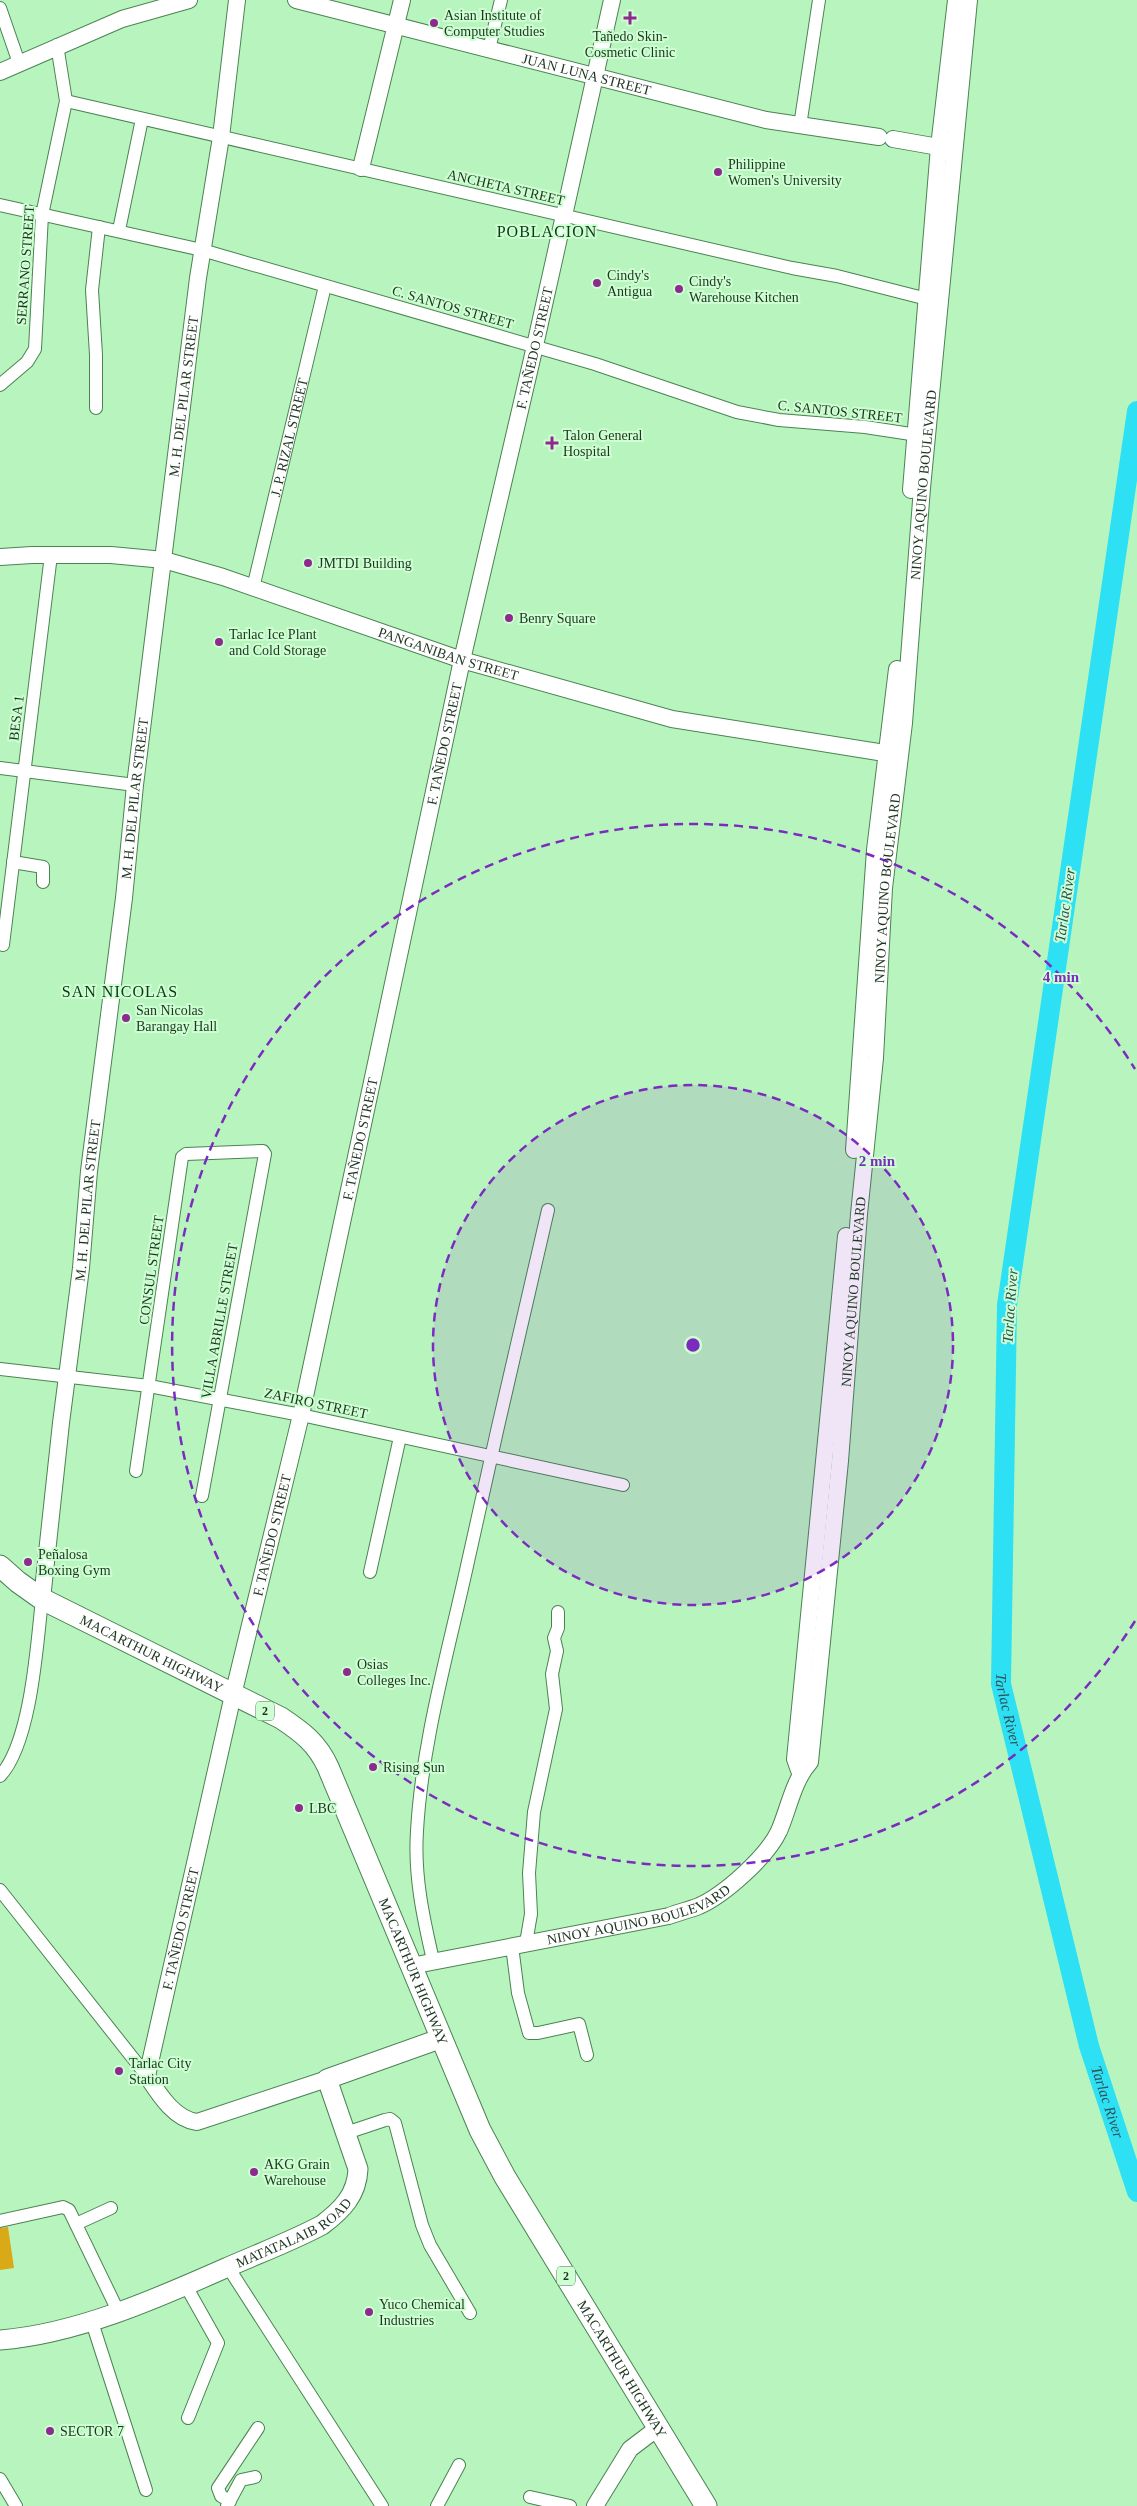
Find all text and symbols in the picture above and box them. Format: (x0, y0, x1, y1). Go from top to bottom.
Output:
place label: Asian Institute of Computer Studies (444, 8, 545, 39)
marker: Tañedo Skin- Cosmetic Clinic (623, 11, 637, 25)
marker: Asian Institute of Computer Studies (428, 17, 440, 29)
place label: Tañedo Skin- Cosmetic Clinic (585, 29, 675, 60)
street label: JUAN LUNA STREET (521, 51, 653, 98)
place label: Philippine Women's University (728, 157, 842, 188)
marker: Philippine Women's University (712, 166, 724, 178)
street label: ANCHETA STREET (446, 167, 566, 208)
street label: SERRANO STREET (14, 204, 37, 326)
district label: POBLACION (497, 223, 597, 240)
place label: Cindy's Antigua (607, 268, 653, 299)
place label: Cindy's Warehouse Kitchen (689, 274, 799, 305)
marker: Cindy's Antigua (591, 277, 603, 289)
street label: C. SANTOS STREET (391, 283, 516, 332)
marker: Cindy's Warehouse Kitchen (673, 283, 685, 295)
street label: F. TAÑEDO STREET (514, 285, 556, 411)
street label: M. H. DEL PILAR STREET (166, 315, 201, 478)
street label: J. P. RIZAL STREET (268, 376, 311, 498)
street label: NINOY AQUINO BOULEVARD (908, 389, 939, 581)
street label: C. SANTOS STREET (777, 397, 904, 426)
place label: Talon General Hospital (563, 428, 643, 459)
marker: Talon General Hospital (545, 436, 559, 450)
place label: JMTDI Building (318, 556, 412, 571)
marker: JMTDI Building (302, 557, 314, 569)
place label: Benry Square (519, 611, 596, 626)
marker: Benry Square (503, 612, 515, 624)
street label: PANGANIBAN STREET (376, 625, 521, 684)
place label: Tarlac Ice Plant and Cold Storage (229, 627, 326, 658)
marker: Tarlac Ice Plant and Cold Storage (213, 636, 225, 648)
street label: F. TAÑEDO STREET (424, 681, 465, 806)
street label: BESA 1 (6, 695, 27, 742)
street label: M. H. DEL PILAR STREET (119, 717, 151, 880)
street label: NINOY AQUINO BOULEVARD (872, 792, 903, 984)
water label: Tarlac River (1052, 867, 1078, 943)
text: 4 min (1043, 969, 1080, 985)
district label: SAN NICOLAS (62, 983, 178, 1000)
place label: San Nicolas Barangay Hall (136, 1003, 217, 1034)
marker: San Nicolas Barangay Hall (120, 1012, 132, 1024)
street label: F. TAÑEDO STREET (340, 1076, 381, 1202)
street label: M. H. DEL PILAR STREET (72, 1119, 104, 1282)
text: 2 min (859, 1153, 896, 1169)
street label: NINOY AQUINO BOULEVARD (839, 1196, 869, 1387)
street label: CONSUL STREET (136, 1214, 167, 1326)
street label: VILLA ABRILLE STREET (198, 1242, 241, 1400)
water label: Tarlac River (999, 1268, 1021, 1344)
centre of rings (684, 1336, 702, 1354)
street label: ZAFIRO STREET (263, 1385, 369, 1422)
street label: F. TAÑEDO STREET (250, 1472, 294, 1598)
place label: Peñalosa Boxing Gym (38, 1547, 111, 1578)
marker: Peñalosa Boxing Gym (22, 1556, 34, 1568)
street label: MACARTHUR HIGHWAY (77, 1612, 225, 1696)
place label: Osias Colleges Inc. (357, 1657, 431, 1688)
marker: Osias Colleges Inc. (341, 1666, 353, 1678)
water label: Tarlac River (993, 1673, 1024, 1748)
road number: 2 (256, 1702, 274, 1720)
place label: Rising Sun (383, 1760, 445, 1775)
marker: Rising Sun (367, 1761, 379, 1773)
place label: LBC (309, 1801, 336, 1816)
marker: LBC (293, 1802, 305, 1814)
street label: F. TAÑEDO STREET (160, 1866, 202, 1991)
street label: NINOY AQUINO BOULEVARD (546, 1882, 733, 1947)
street label: MACARTHUR HIGHWAY (376, 1896, 451, 2047)
place label: Tarlac City Station (129, 2056, 191, 2087)
water label: Tarlac River (1088, 2064, 1127, 2140)
marker: Tarlac City Station (113, 2065, 125, 2077)
place label: AKG Grain Warehouse (264, 2157, 330, 2188)
marker: AKG Grain Warehouse (248, 2166, 260, 2178)
street label: MATATALAIB ROAD (234, 2195, 355, 2271)
road number: 2 (557, 2266, 575, 2286)
place label: Yuco Chemical Industries (379, 2297, 465, 2328)
street label: MACARTHUR HIGHWAY (574, 2298, 669, 2440)
marker: Yuco Chemical Industries (363, 2306, 375, 2318)
place label: SECTOR 7 (60, 2424, 124, 2439)
marker: SECTOR 7 (44, 2425, 56, 2437)

